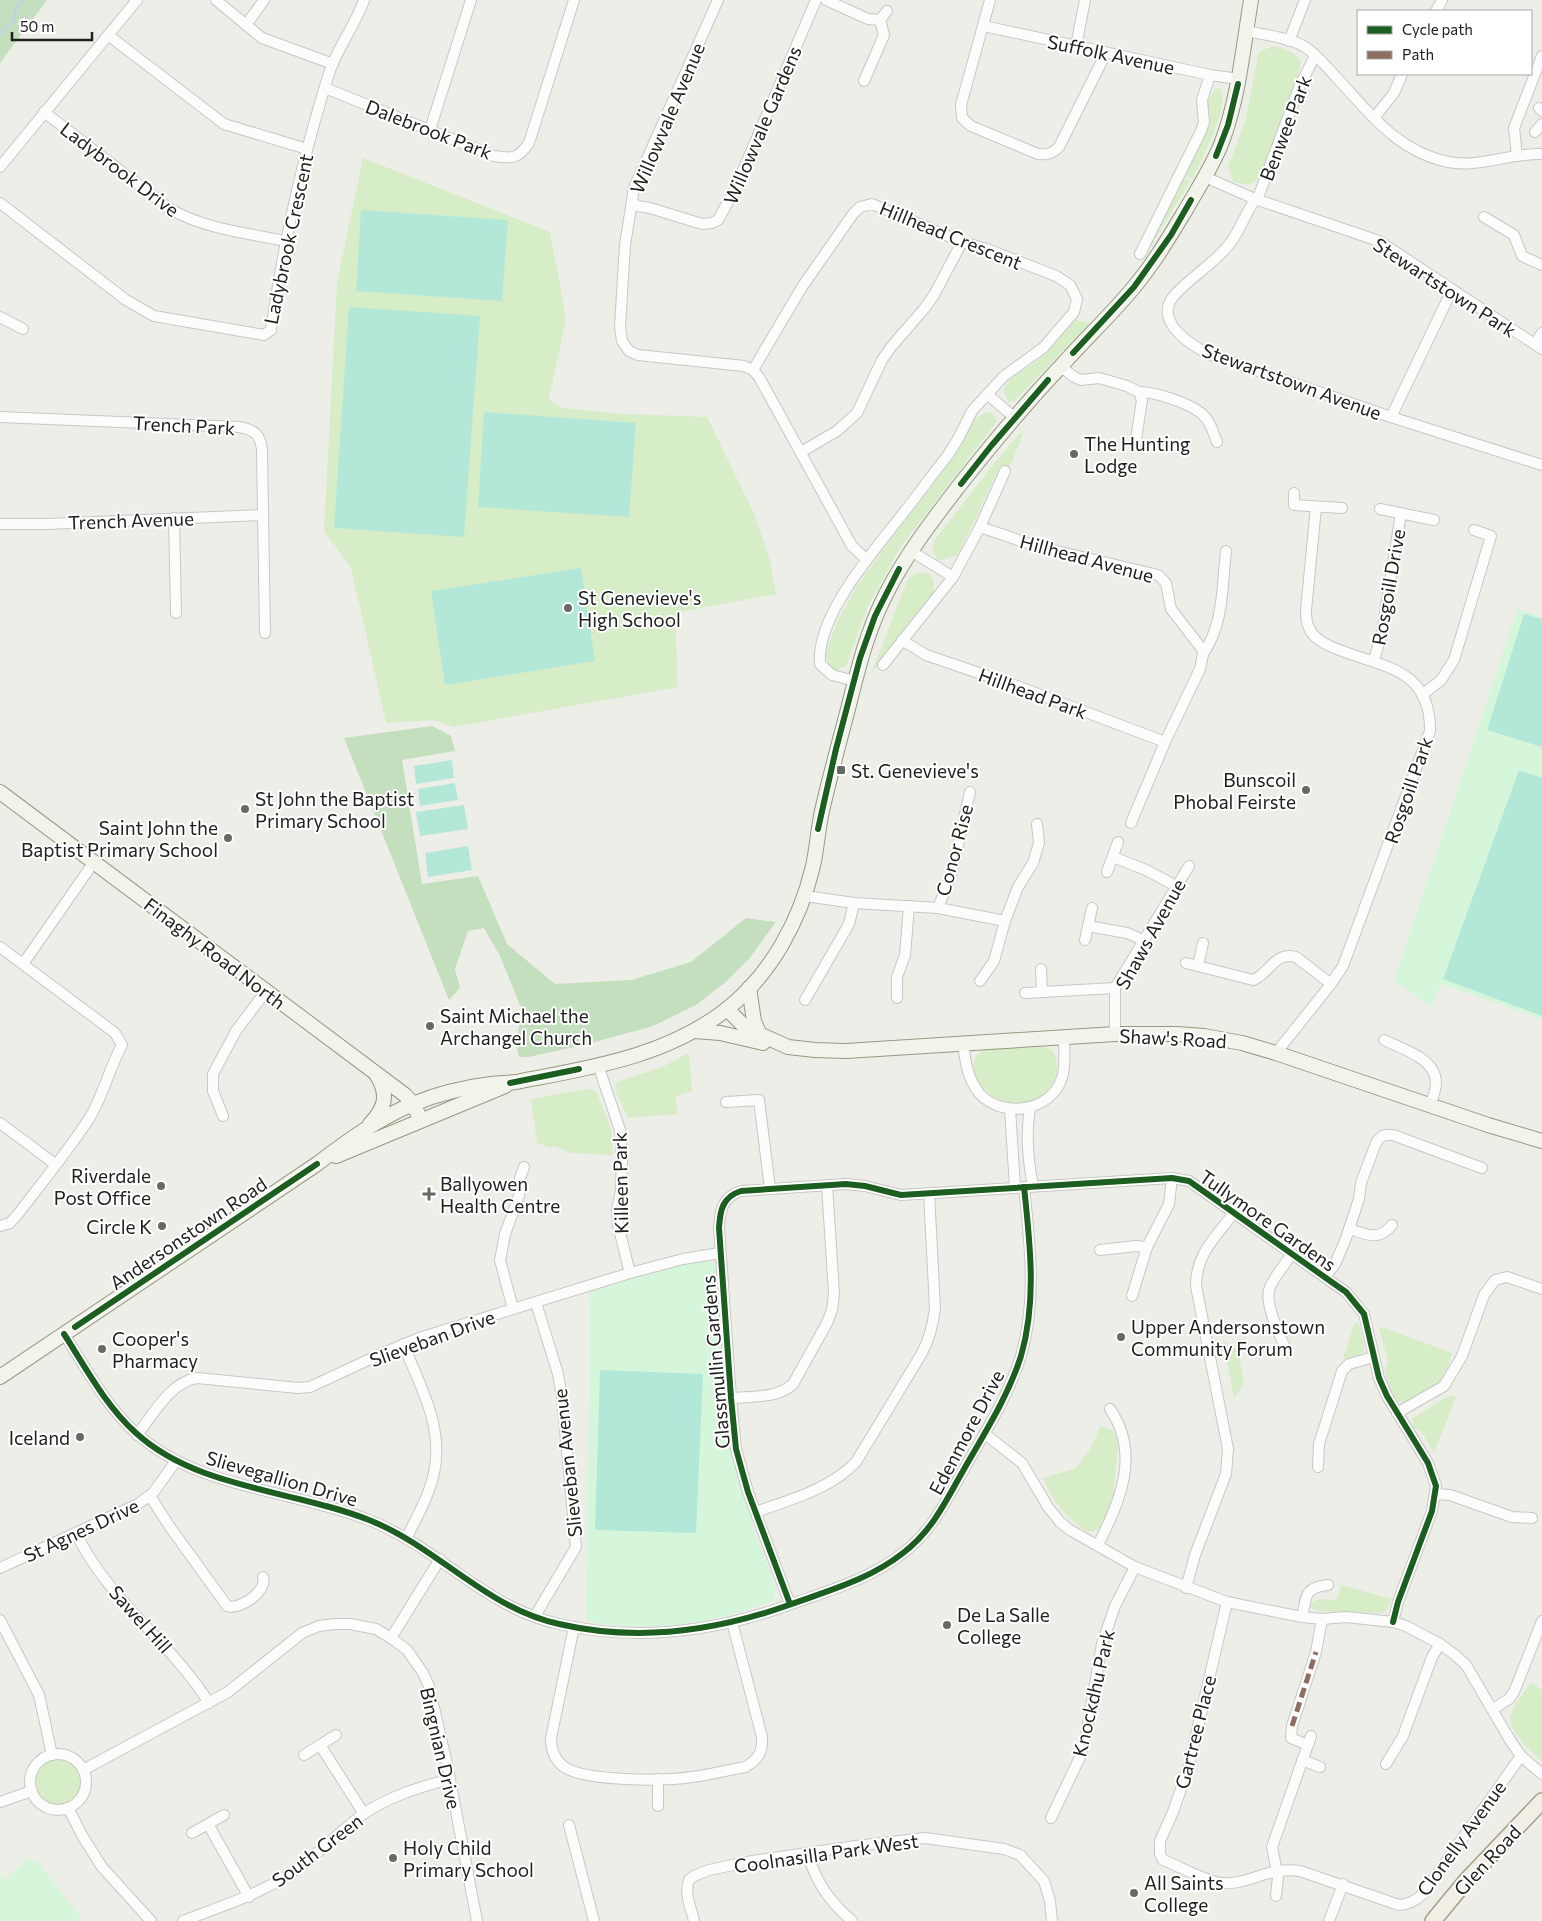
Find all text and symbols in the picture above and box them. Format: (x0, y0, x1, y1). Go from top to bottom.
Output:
scale bar (12, 10, 92, 42)
legend (1357, 10, 1532, 75)
text: 50 m (20, 17, 54, 35)
text: Cycle path (1402, 20, 1473, 38)
street label: Suffolk Avenue (1045, 29, 1177, 79)
street label: Willowvale Avenue (625, 39, 709, 197)
street label: Willowvale Gardens (718, 42, 806, 208)
text: Path (1402, 45, 1434, 63)
street label: Benwee Park (1254, 72, 1316, 184)
street label: Dalebrook Park (362, 94, 496, 164)
street label: Ladybrook Drive (56, 117, 184, 221)
street label: Ladybrook Crescent (259, 151, 317, 326)
street label: Hillhead Crescent (877, 196, 1026, 274)
street label: Stewartstown Park (1369, 232, 1521, 342)
street label: Stewartstown Avenue (1199, 338, 1385, 424)
street label: Trench Park (132, 411, 236, 439)
place label: The Hunting Lodge (1084, 432, 1190, 477)
marker: The Hunting Lodge (1068, 448, 1080, 460)
street label: Trench Avenue (68, 506, 194, 534)
street label: Rosgoill Drive (1366, 527, 1410, 647)
street label: Hillhead Avenue (1018, 529, 1156, 587)
place label: St Genevieve's High School (578, 586, 701, 631)
marker: St Genevieve's High School (562, 602, 574, 614)
street label: Hillhead Park (976, 663, 1090, 723)
street label: Rosgoill Park (1379, 734, 1437, 846)
place label: St. Genevieve's (851, 759, 979, 782)
marker: St. Genevieve's (835, 764, 847, 776)
place label: Bunscoil Phobal Feirste (1173, 768, 1296, 813)
marker: Bunscoil Phobal Feirste (1300, 784, 1312, 796)
place label: St John the Baptist Primary School (255, 787, 415, 832)
street label: Conor Rise (931, 802, 977, 898)
marker: St John the Baptist Primary School (239, 803, 251, 815)
place label: Saint John the Baptist Primary School (21, 816, 218, 861)
marker: Saint John the Baptist Primary School (222, 832, 234, 844)
street label: Shaws Avenue (1110, 875, 1190, 993)
street label: Finaghy Road North (140, 892, 290, 1014)
place label: Saint Michael the Archangel Church (440, 1004, 592, 1049)
marker: Saint Michael the Archangel Church (424, 1020, 436, 1032)
street label: Shaw's Road (1119, 1024, 1227, 1052)
street label: Killeen Park (608, 1132, 632, 1234)
place label: Riverdale Post Office (54, 1164, 151, 1209)
street label: Tullymore Gardens (1195, 1164, 1341, 1276)
street label: Andersonstown Road (105, 1172, 271, 1294)
place label: Ballyowen Health Centre (440, 1172, 560, 1217)
marker: Riverdale Post Office (155, 1180, 167, 1192)
marker: Ballyowen Health Centre (422, 1187, 436, 1201)
place label: Circle K (86, 1215, 152, 1238)
marker: Circle K (156, 1220, 168, 1232)
street label: Glassmullin Gardens (696, 1274, 734, 1450)
street label: Slieveban Drive (366, 1305, 498, 1371)
place label: Upper Andersonstown Community Forum (1131, 1315, 1325, 1360)
place label: Cooper's Pharmacy (112, 1327, 198, 1372)
marker: Upper Andersonstown Community Forum (1115, 1331, 1127, 1343)
marker: Cooper's Pharmacy (96, 1343, 108, 1355)
street label: Edenmore Drive (923, 1366, 1009, 1498)
street label: Slieveban Avenue (548, 1388, 586, 1538)
place label: Iceland (9, 1426, 70, 1449)
marker: Iceland (74, 1431, 86, 1443)
street label: Slievegallion Drive (204, 1445, 360, 1511)
street label: St Agnes Drive (20, 1493, 142, 1567)
street label: Sawel Hill (105, 1580, 177, 1658)
place label: De La Salle College (957, 1603, 1050, 1648)
marker: De La Salle College (941, 1619, 953, 1631)
street label: Knockdhu Park (1067, 1627, 1119, 1759)
street label: Gartree Place (1170, 1673, 1220, 1791)
street label: Bingnian Drive (416, 1685, 466, 1811)
street label: Clonelly Avenue (1412, 1776, 1510, 1900)
street label: South Green (267, 1808, 367, 1892)
street label: Glen Road (1449, 1820, 1525, 1900)
street label: Coolnasilla Park West (732, 1829, 920, 1877)
place label: Holy Child Primary School (403, 1836, 534, 1881)
marker: Holy Child Primary School (387, 1852, 399, 1864)
place label: All Saints College (1144, 1871, 1224, 1916)
marker: All Saints College (1128, 1887, 1140, 1899)

